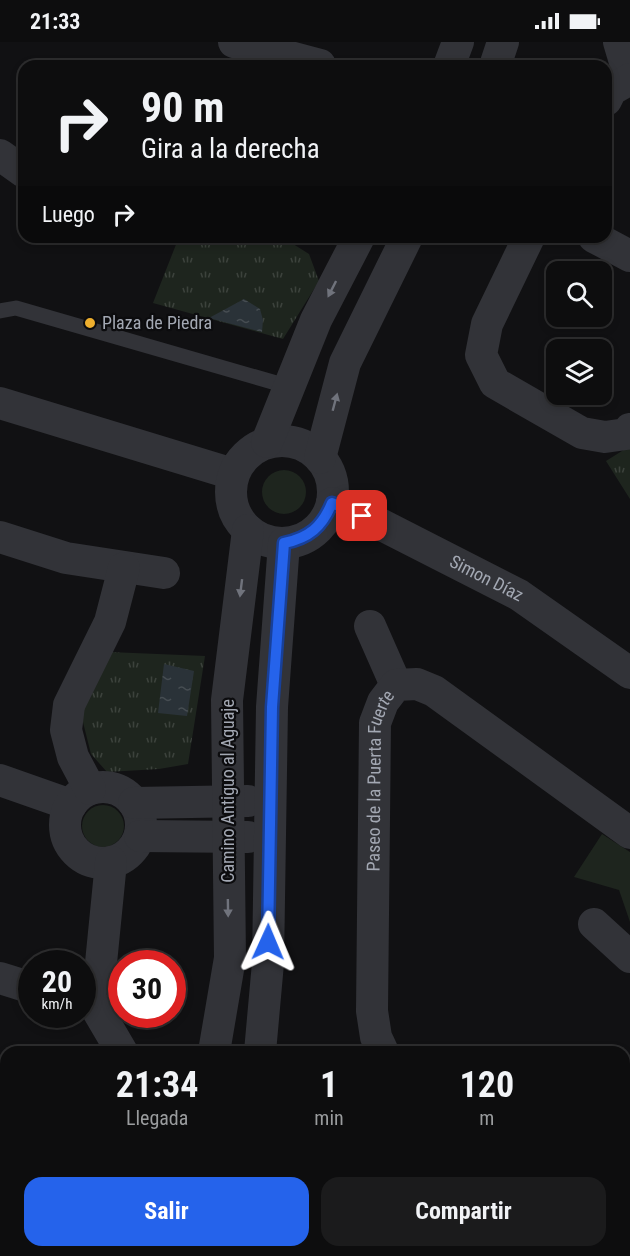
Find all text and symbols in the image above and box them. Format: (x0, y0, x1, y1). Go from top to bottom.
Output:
text: 21:33 (30, 9, 81, 34)
text: 90 m (141, 83, 224, 132)
icon: right (42, 84, 120, 162)
text: Gira a la derecha (141, 133, 320, 165)
icon: right (107, 198, 140, 231)
text: Luego (42, 202, 95, 227)
map controls (546, 261, 612, 405)
button: search (546, 261, 612, 327)
one-way arrow (327, 281, 337, 298)
place label: Plaza de Piedra (102, 312, 212, 333)
marker: Plaza de Piedra (83, 316, 97, 330)
button: layers (546, 339, 612, 405)
one-way arrow (331, 393, 341, 411)
pin (336, 490, 387, 541)
icon: arrive (345, 499, 378, 532)
street label: Simon Díaz (446, 550, 527, 606)
one-way arrow (236, 578, 245, 597)
street label: Paseo de la Puerta Fuerte (362, 686, 398, 872)
street label: Camino Antiguo al Aguaje (217, 699, 238, 883)
one-way arrow (223, 898, 233, 917)
position arrow (236, 910, 300, 974)
speed limit sign: 30 (108, 950, 186, 1028)
text: 20 (42, 964, 72, 999)
text: km/h (42, 995, 72, 1013)
text: 21:34 (116, 1064, 198, 1106)
text: 1 (320, 1064, 338, 1106)
text: 120 (460, 1064, 514, 1106)
text: Llegada (126, 1106, 188, 1130)
text: min (314, 1106, 344, 1130)
text: m (479, 1106, 494, 1130)
button: Salir (24, 1177, 309, 1246)
button: Compartir (321, 1177, 606, 1246)

